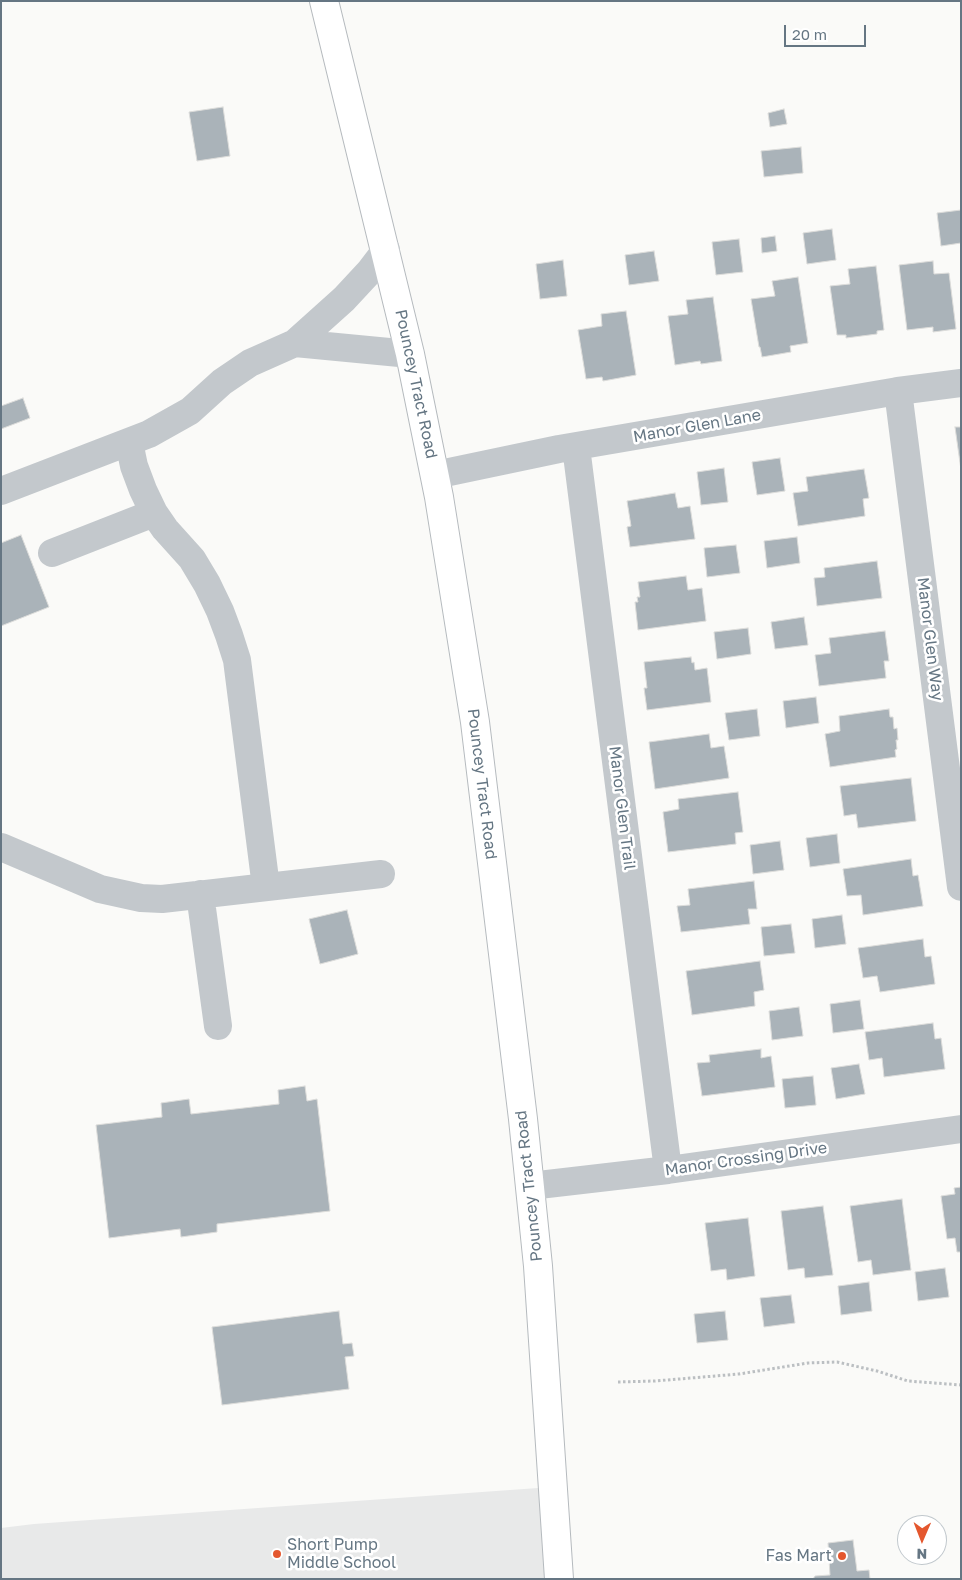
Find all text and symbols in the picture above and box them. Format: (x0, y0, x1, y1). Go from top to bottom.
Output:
scale bar (787, 15, 870, 47)
text: 20 m (792, 25, 827, 43)
street label: Pouncey Tract Road (391, 308, 441, 460)
street label: Manor Glen Lane (632, 405, 762, 447)
street label: Manor Glen Way (913, 576, 947, 702)
street label: Pouncey Tract Road (463, 707, 501, 861)
street label: Manor Glen Trail (605, 745, 639, 871)
street label: Pouncey Tract Road (512, 1109, 546, 1263)
street label: Manor Crossing Drive (664, 1138, 828, 1180)
north arrow (897, 1515, 947, 1565)
place label: Short Pump Middle School (287, 1535, 396, 1573)
place label: Fas Mart (766, 1546, 832, 1566)
text: N (916, 1546, 927, 1563)
marker: Short Pump Middle School (271, 1548, 283, 1560)
marker: Fas Mart (836, 1550, 848, 1562)

